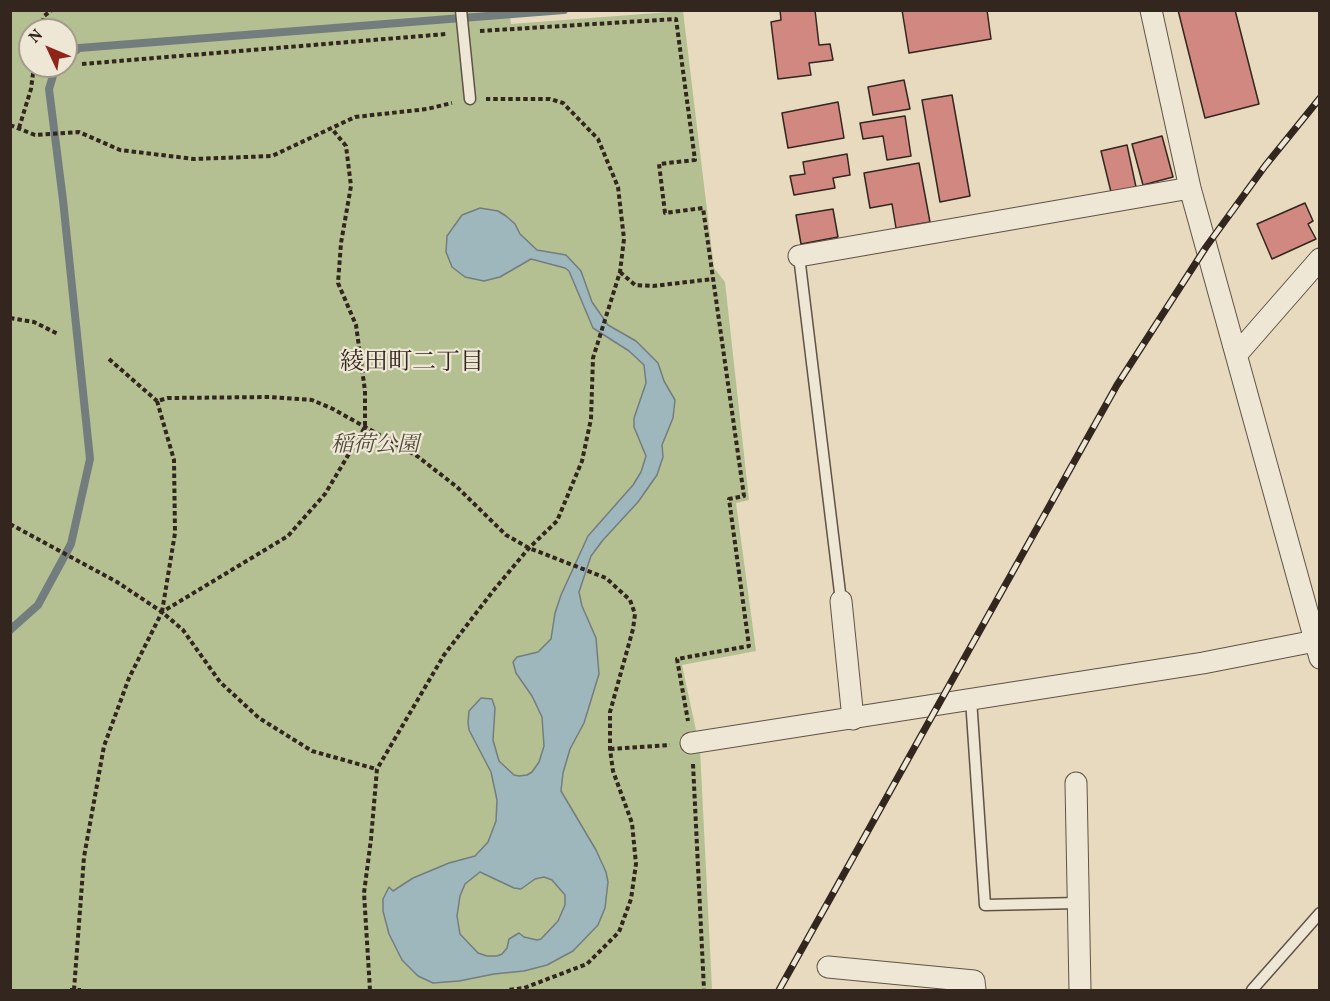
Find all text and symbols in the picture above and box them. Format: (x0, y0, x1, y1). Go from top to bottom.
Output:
north arrow (18, 18, 78, 78)
text: N (25, 25, 48, 49)
district label: 綾田町二丁目 (340, 351, 484, 379)
park label: 稲荷公園 (331, 434, 419, 460)

